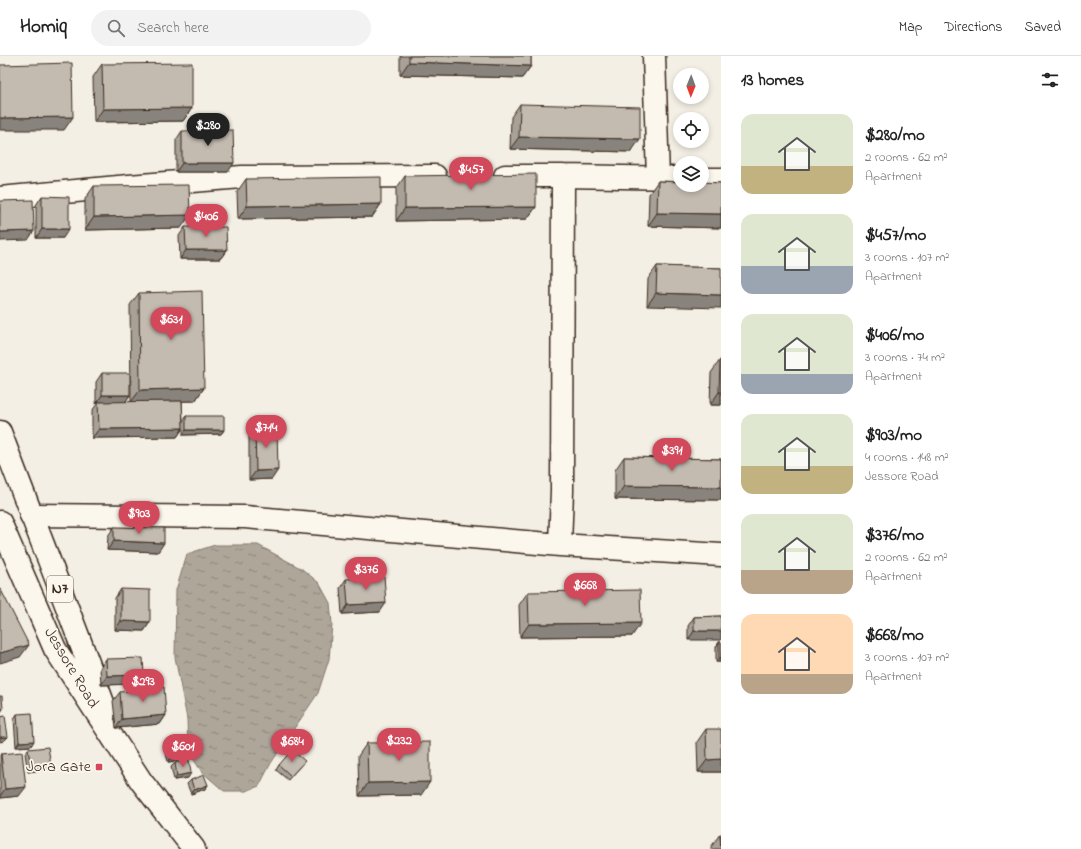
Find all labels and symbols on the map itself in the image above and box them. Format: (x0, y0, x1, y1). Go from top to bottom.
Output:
north arrow (673, 68, 709, 104)
pin: $280 (184, 113, 232, 147)
pin: $457 (447, 157, 495, 191)
pin: $406 (182, 204, 230, 238)
pin: $631 (147, 307, 195, 341)
pin: $714 (242, 415, 290, 449)
pin: $391 (648, 438, 696, 472)
pin: $903 (115, 501, 163, 535)
pin: $376 (342, 557, 390, 591)
pin: $668 (561, 573, 609, 607)
road number: N7 (47, 576, 73, 602)
street label: Jessore Road (37, 623, 105, 713)
pin: $293 (119, 669, 167, 703)
pin: $232 (375, 728, 423, 762)
pin: $684 (268, 729, 316, 763)
pin: $601 (159, 734, 207, 768)
place label: Jora Gate (26, 755, 92, 779)
marker: Jora Gate (94, 762, 104, 772)

